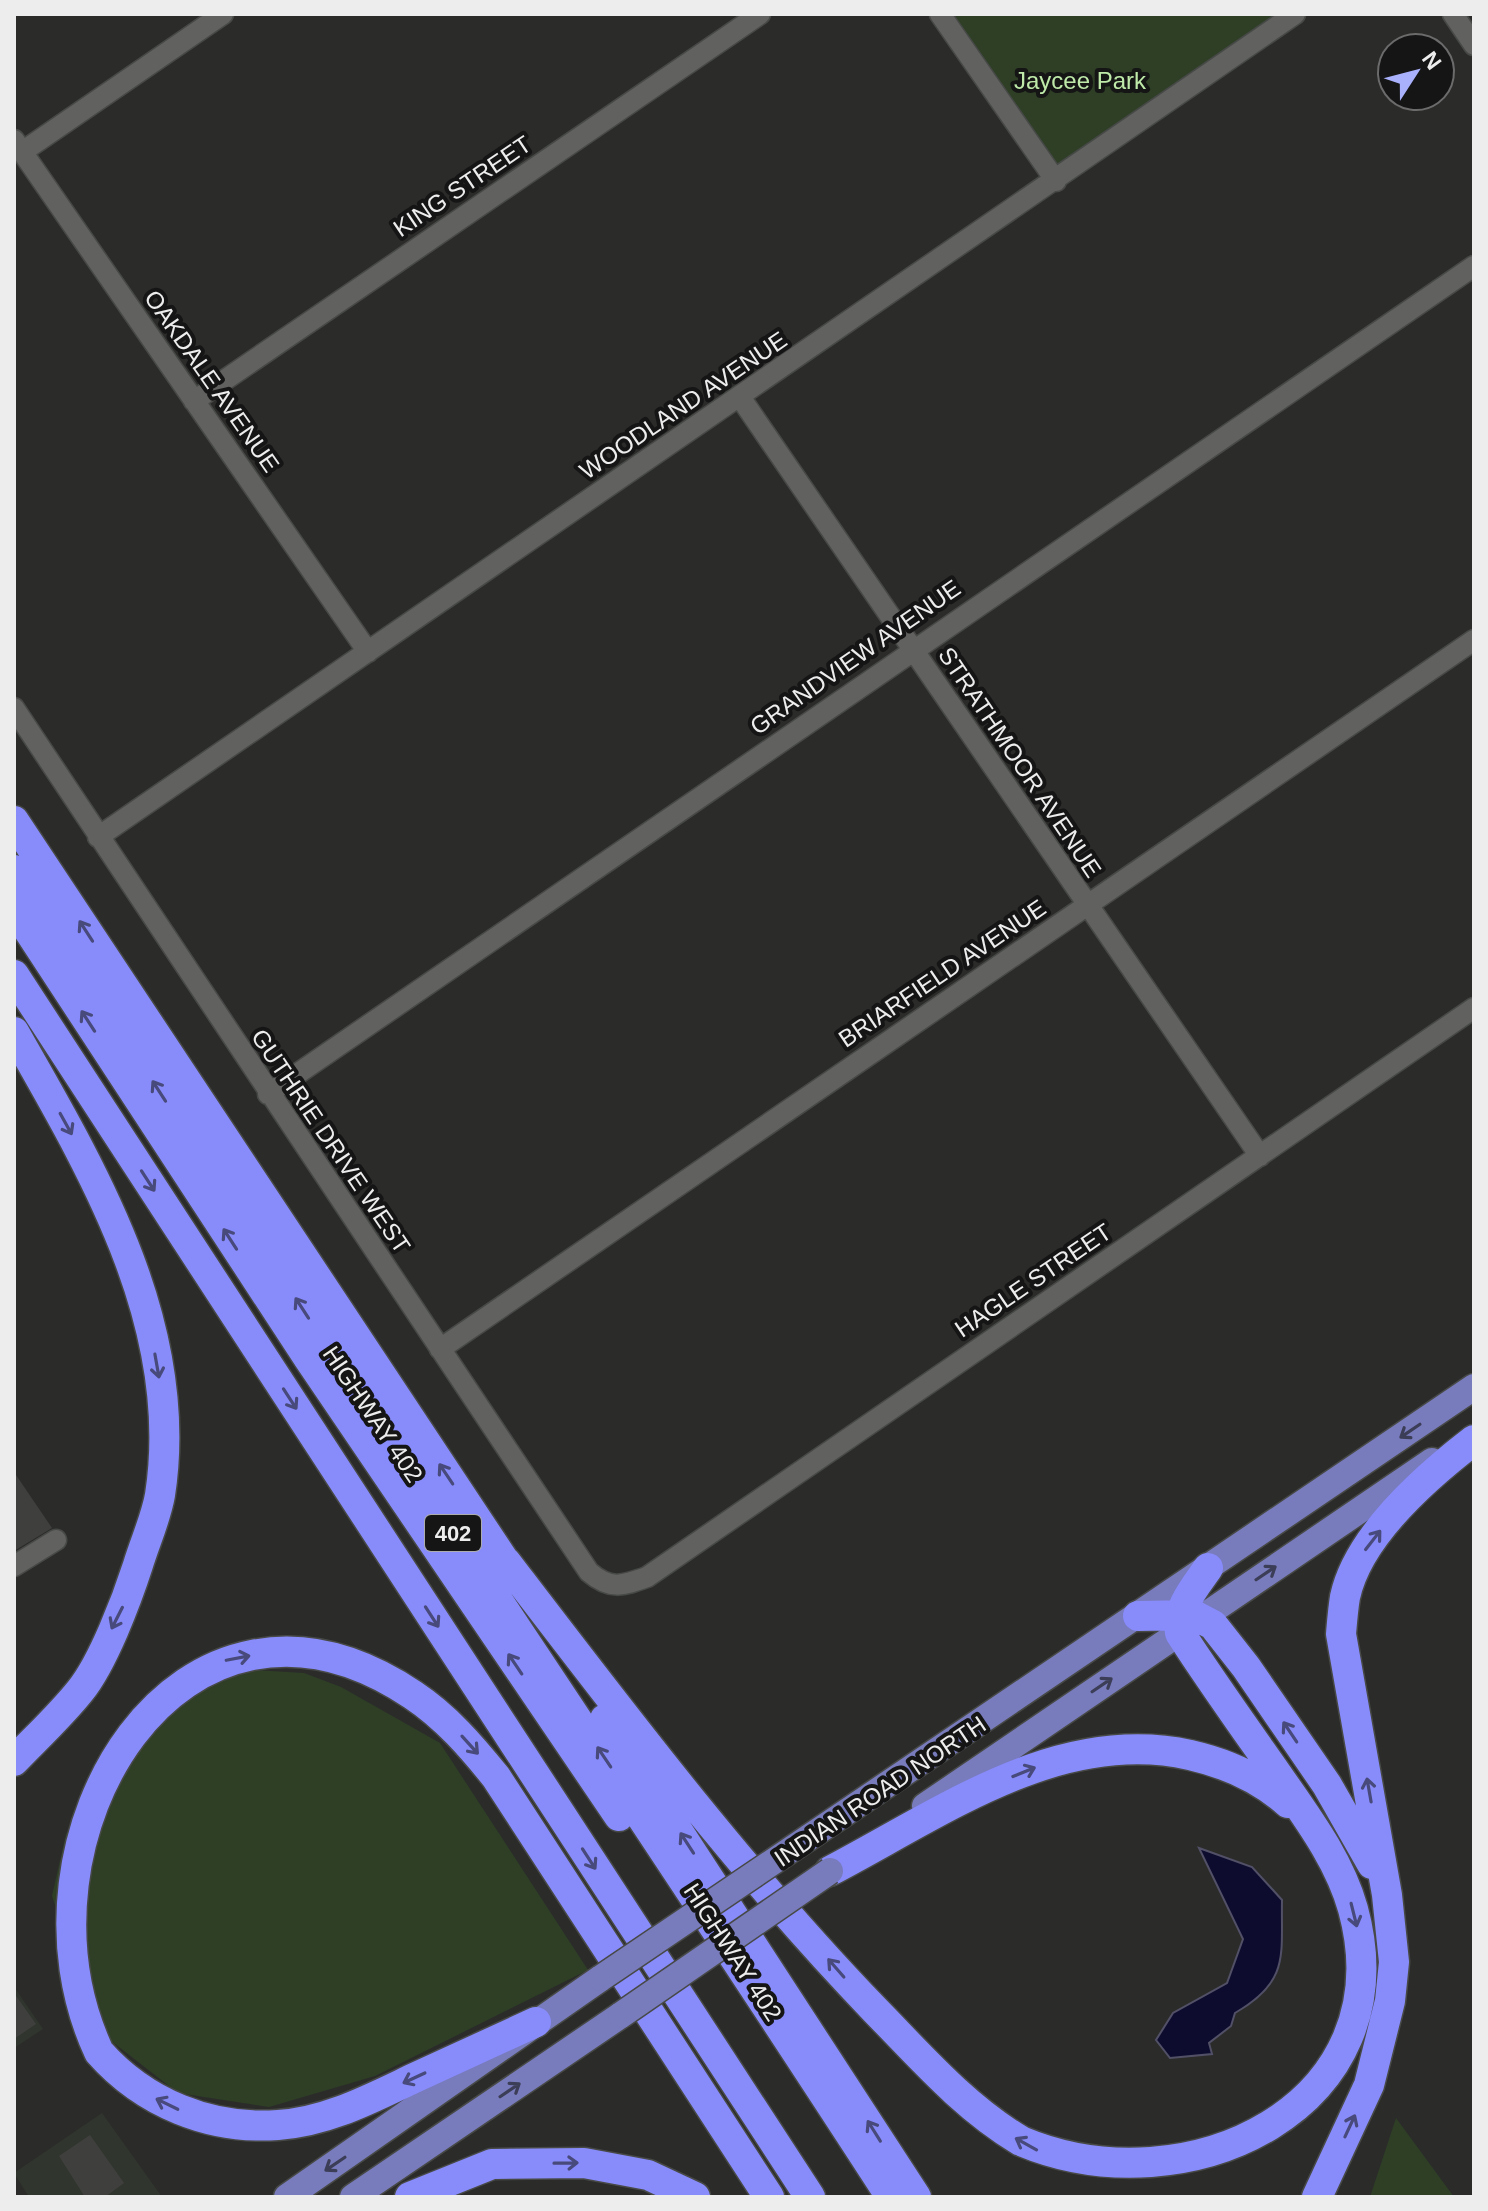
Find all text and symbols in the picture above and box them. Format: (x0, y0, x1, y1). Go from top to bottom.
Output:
north arrow (1376, 32, 1456, 112)
text: N (1417, 47, 1447, 74)
park label: Jaycee Park (1014, 67, 1147, 94)
street label: KING STREET (388, 130, 536, 242)
street label: OAKDALE AVENUE (139, 285, 285, 477)
street label: WOODLAND AVENUE (574, 326, 792, 484)
street label: GRANDVIEW AVENUE (745, 574, 965, 740)
street label: STRATHMOOR AVENUE (933, 642, 1107, 882)
street label: BRIARFIELD AVENUE (833, 894, 1051, 1052)
one-way arrow (78, 920, 94, 942)
one-way arrow (80, 1011, 96, 1033)
street label: GUTHRIE DRIVE WEST (246, 1024, 416, 1258)
one-way arrow (151, 1080, 167, 1103)
one-way arrow (59, 1112, 74, 1136)
one-way arrow (140, 1170, 156, 1192)
street label: HAGLE STREET (950, 1218, 1117, 1342)
one-way arrow (222, 1228, 238, 1251)
one-way arrow (294, 1298, 311, 1320)
street label: HIGHWAY 402 (318, 1341, 428, 1487)
one-way arrow (151, 1353, 166, 1378)
one-way arrow (281, 1388, 298, 1410)
one-way arrow (1399, 1423, 1421, 1439)
one-way arrow (438, 1463, 454, 1486)
road number: 402 (425, 1515, 481, 1551)
one-way arrow (1364, 1530, 1382, 1551)
one-way arrow (1255, 1565, 1277, 1582)
one-way arrow (424, 1605, 440, 1628)
one-way arrow (109, 1606, 125, 1630)
one-way arrow (225, 1649, 250, 1664)
one-way arrow (507, 1654, 524, 1676)
one-way arrow (1091, 1677, 1113, 1693)
street label: INDIAN ROAD NORTH (769, 1710, 991, 1872)
one-way arrow (1282, 1721, 1298, 1743)
one-way arrow (461, 1734, 479, 1754)
one-way arrow (595, 1746, 612, 1768)
one-way arrow (1011, 1764, 1036, 1779)
one-way arrow (1360, 1778, 1375, 1803)
one-way arrow (678, 1832, 695, 1854)
one-way arrow (580, 1847, 597, 1869)
street label: HIGHWAY 402 (679, 1878, 787, 2026)
one-way arrow (1348, 1902, 1363, 1928)
one-way arrow (827, 1958, 845, 1978)
one-way arrow (403, 2071, 427, 2086)
one-way arrow (498, 2081, 520, 2098)
one-way arrow (155, 2096, 179, 2111)
one-way arrow (1343, 2115, 1358, 2139)
one-way arrow (866, 2120, 882, 2143)
one-way arrow (1014, 2136, 1038, 2151)
one-way arrow (552, 2155, 579, 2171)
one-way arrow (325, 2156, 347, 2172)

